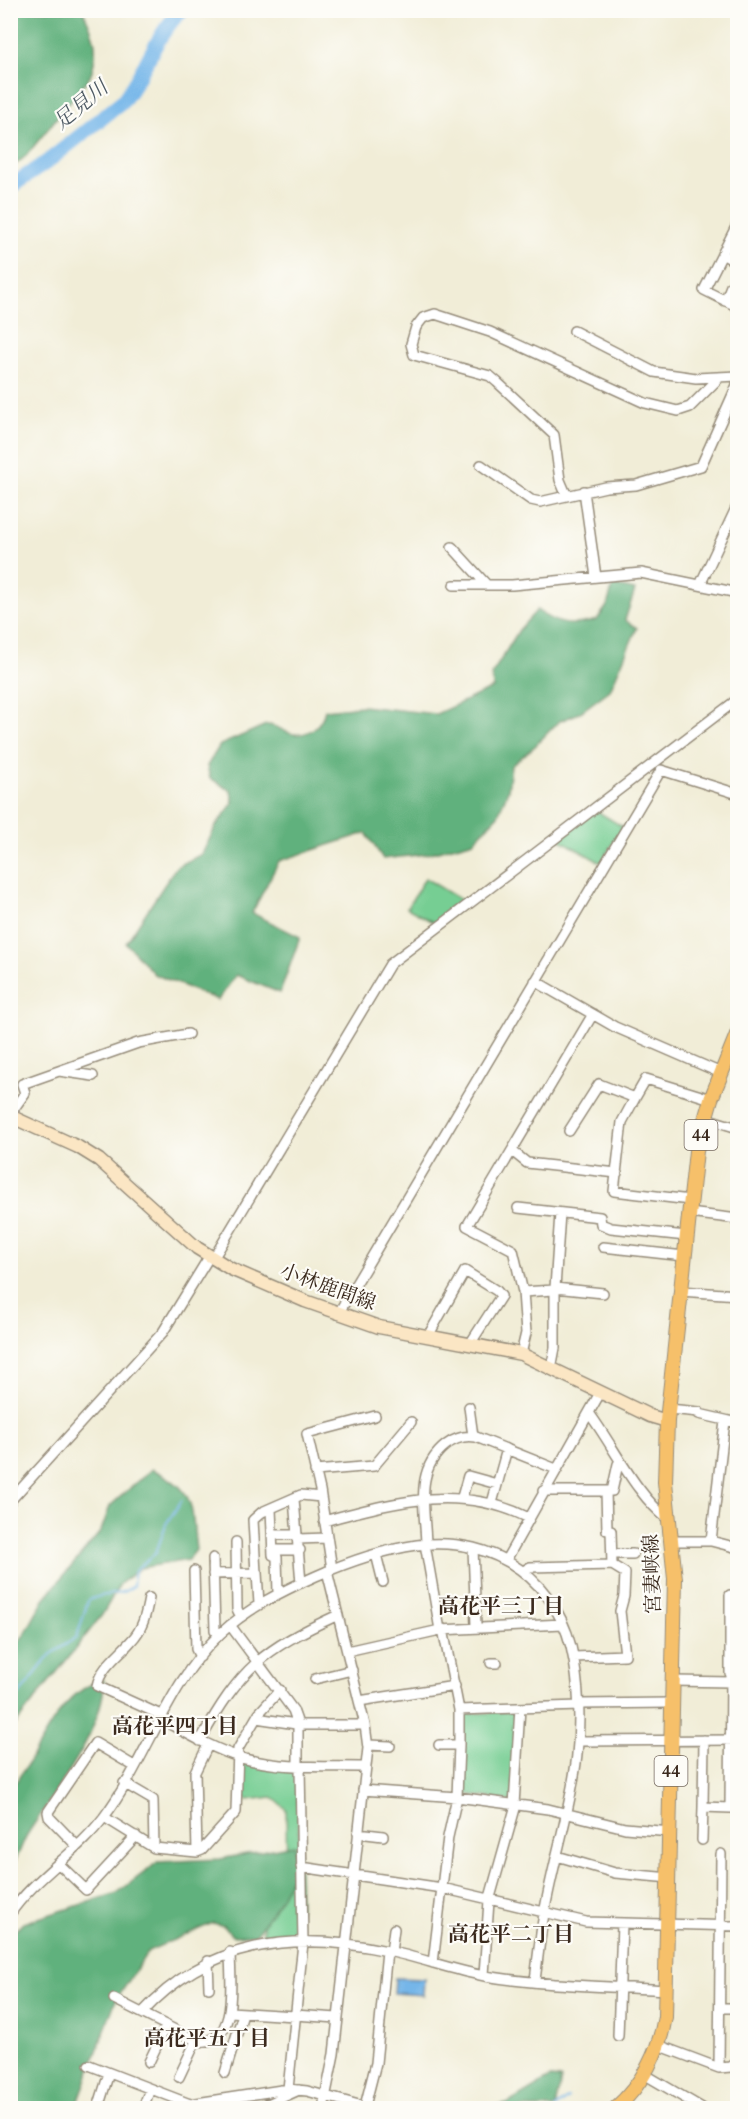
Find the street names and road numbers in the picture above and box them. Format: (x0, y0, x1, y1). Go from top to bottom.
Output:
road number: 44 (684, 1120, 718, 1150)
street label: 小林鹿間線 (276, 1257, 380, 1317)
street label: 宮妻峡線 (637, 1534, 667, 1614)
road number: 44 (654, 1756, 688, 1786)

